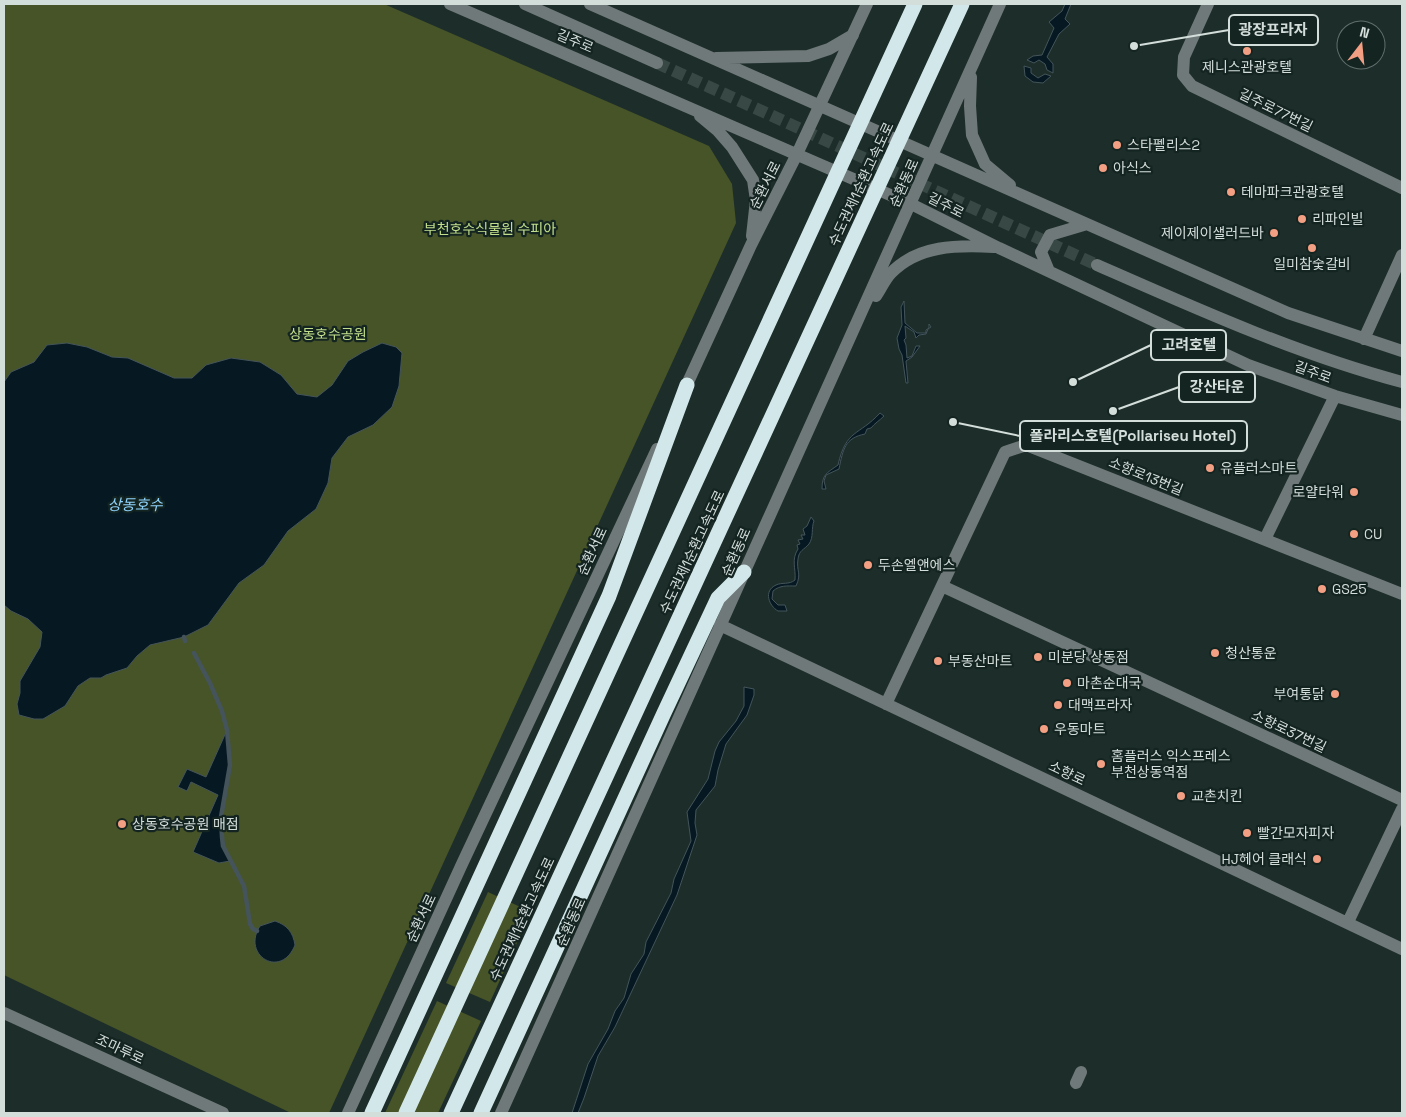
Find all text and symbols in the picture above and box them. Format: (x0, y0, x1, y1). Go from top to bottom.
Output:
callout: 광장프라자 (1229, 15, 1318, 45)
text: 광장프라자 (1238, 20, 1308, 39)
north arrow (1336, 20, 1386, 70)
text: N (1358, 23, 1372, 42)
street label: 길주로 (554, 25, 596, 57)
marker: 제니스관광호텔 (1241, 45, 1253, 57)
place label: 제니스관광호텔 (1202, 58, 1292, 76)
street label: 길주로77번길 (1236, 84, 1316, 136)
street label: 수도권제1순환고속도로 (824, 119, 898, 249)
place label: 스타펠리스2 (1127, 136, 1200, 154)
marker: 스타펠리스2 (1111, 139, 1123, 151)
street label: 순환동로 (885, 156, 923, 210)
street label: 순환서로 (745, 158, 785, 212)
place label: 아식스 (1113, 159, 1152, 177)
marker: 아식스 (1097, 162, 1109, 174)
place label: 테마파크관광호텔 (1241, 183, 1344, 201)
marker: 테마파크관광호텔 (1225, 186, 1237, 198)
street label: 길주로 (925, 188, 967, 222)
place label: 리파인빌 (1312, 210, 1364, 228)
marker: 리파인빌 (1296, 213, 1308, 225)
park label: 부천호수식물원 수피아 (424, 220, 556, 238)
place label: 제이제이샐러드바 (1161, 224, 1264, 242)
marker: 제이제이샐러드바 (1268, 227, 1280, 239)
marker: 일미참숯갈비 (1306, 242, 1318, 254)
place label: 일미참숯갈비 (1273, 255, 1351, 273)
park label: 상동호수공원 (289, 325, 367, 343)
callout: 고려호텔 (1151, 330, 1226, 360)
text: 고려호텔 (1161, 335, 1217, 354)
street label: 길주로 (1292, 357, 1334, 387)
callout: 강산타운 (1179, 372, 1255, 402)
text: 강산타운 (1189, 377, 1245, 396)
callout: 폴라리스호텔(Pollariseu Hotel) (1020, 421, 1247, 451)
text: 폴라리스호텔(Pollariseu Hotel) (1030, 426, 1237, 445)
street label: 소향로13번길 (1106, 453, 1186, 499)
place label: 유플러스마트 (1220, 459, 1297, 477)
marker: 유플러스마트 (1204, 462, 1216, 474)
place label: 로얄타워 (1292, 483, 1344, 501)
marker: 로얄타워 (1348, 486, 1360, 498)
street label: 수도권제1순환고속도로 (655, 487, 729, 617)
water label: 상동호수 (107, 495, 164, 514)
street label: 순환서로 (573, 524, 611, 578)
street label: 순환동로 (717, 525, 755, 579)
place label: CU (1364, 525, 1382, 543)
marker: CU (1348, 528, 1360, 540)
place label: 두손엘앤에스 (878, 556, 955, 574)
marker: 두손엘앤에스 (862, 559, 874, 571)
place label: GS25 (1332, 580, 1367, 598)
marker: GS25 (1316, 583, 1328, 595)
place label: 청산통운 (1225, 644, 1277, 662)
marker: 청산통운 (1209, 647, 1221, 659)
place label: 미분당 상동점 (1048, 648, 1129, 666)
marker: 미분당 상동점 (1032, 651, 1044, 663)
place label: 부동산마트 (948, 652, 1013, 670)
marker: 부동산마트 (932, 655, 944, 667)
place label: 마촌순대국 (1077, 674, 1142, 692)
marker: 마촌순대국 (1061, 677, 1073, 689)
place label: 부여통닭 (1273, 685, 1325, 703)
marker: 부여통닭 (1329, 688, 1341, 700)
place label: 대맥프라자 (1068, 696, 1133, 714)
marker: 대맥프라자 (1052, 699, 1064, 711)
street label: 소향로37번길 (1249, 706, 1329, 756)
place label: 우동마트 (1054, 720, 1106, 738)
marker: 우동마트 (1038, 723, 1050, 735)
place label: 홈플러스 익스프레스 부천상동역점 (1111, 747, 1231, 781)
street label: 소향로 (1046, 757, 1088, 789)
marker: 홈플러스 익스프레스 부천상동역점 (1095, 758, 1107, 770)
place label: 교촌치킨 (1191, 787, 1243, 805)
marker: 교촌치킨 (1175, 790, 1187, 802)
place label: 상동호수공원 매점 (132, 815, 239, 833)
marker: 상동호수공원 매점 (116, 818, 128, 830)
place label: 빨간모자피자 (1257, 824, 1334, 842)
marker: 빨간모자피자 (1241, 827, 1253, 839)
place label: HJ헤어 클래식 (1222, 850, 1307, 868)
marker: HJ헤어 클래식 (1311, 853, 1323, 865)
street label: 수도권제1순환고속도로 (485, 854, 559, 984)
street label: 순환서로 (402, 891, 440, 945)
street label: 순환동로 (552, 895, 590, 949)
street label: 조마루로 (93, 1030, 147, 1068)

